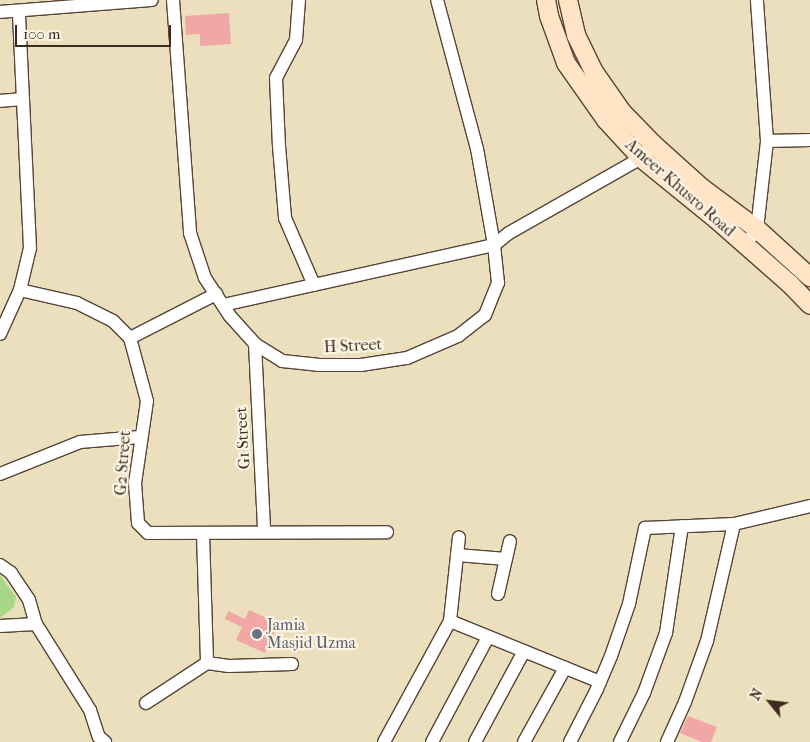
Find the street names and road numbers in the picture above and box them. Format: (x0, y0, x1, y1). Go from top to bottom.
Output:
street label: Ameer Khusro Road (621, 135, 739, 241)
street label: H Street (323, 335, 383, 357)
street label: G1 Street (232, 406, 254, 470)
street label: G2 Street (111, 430, 135, 496)

